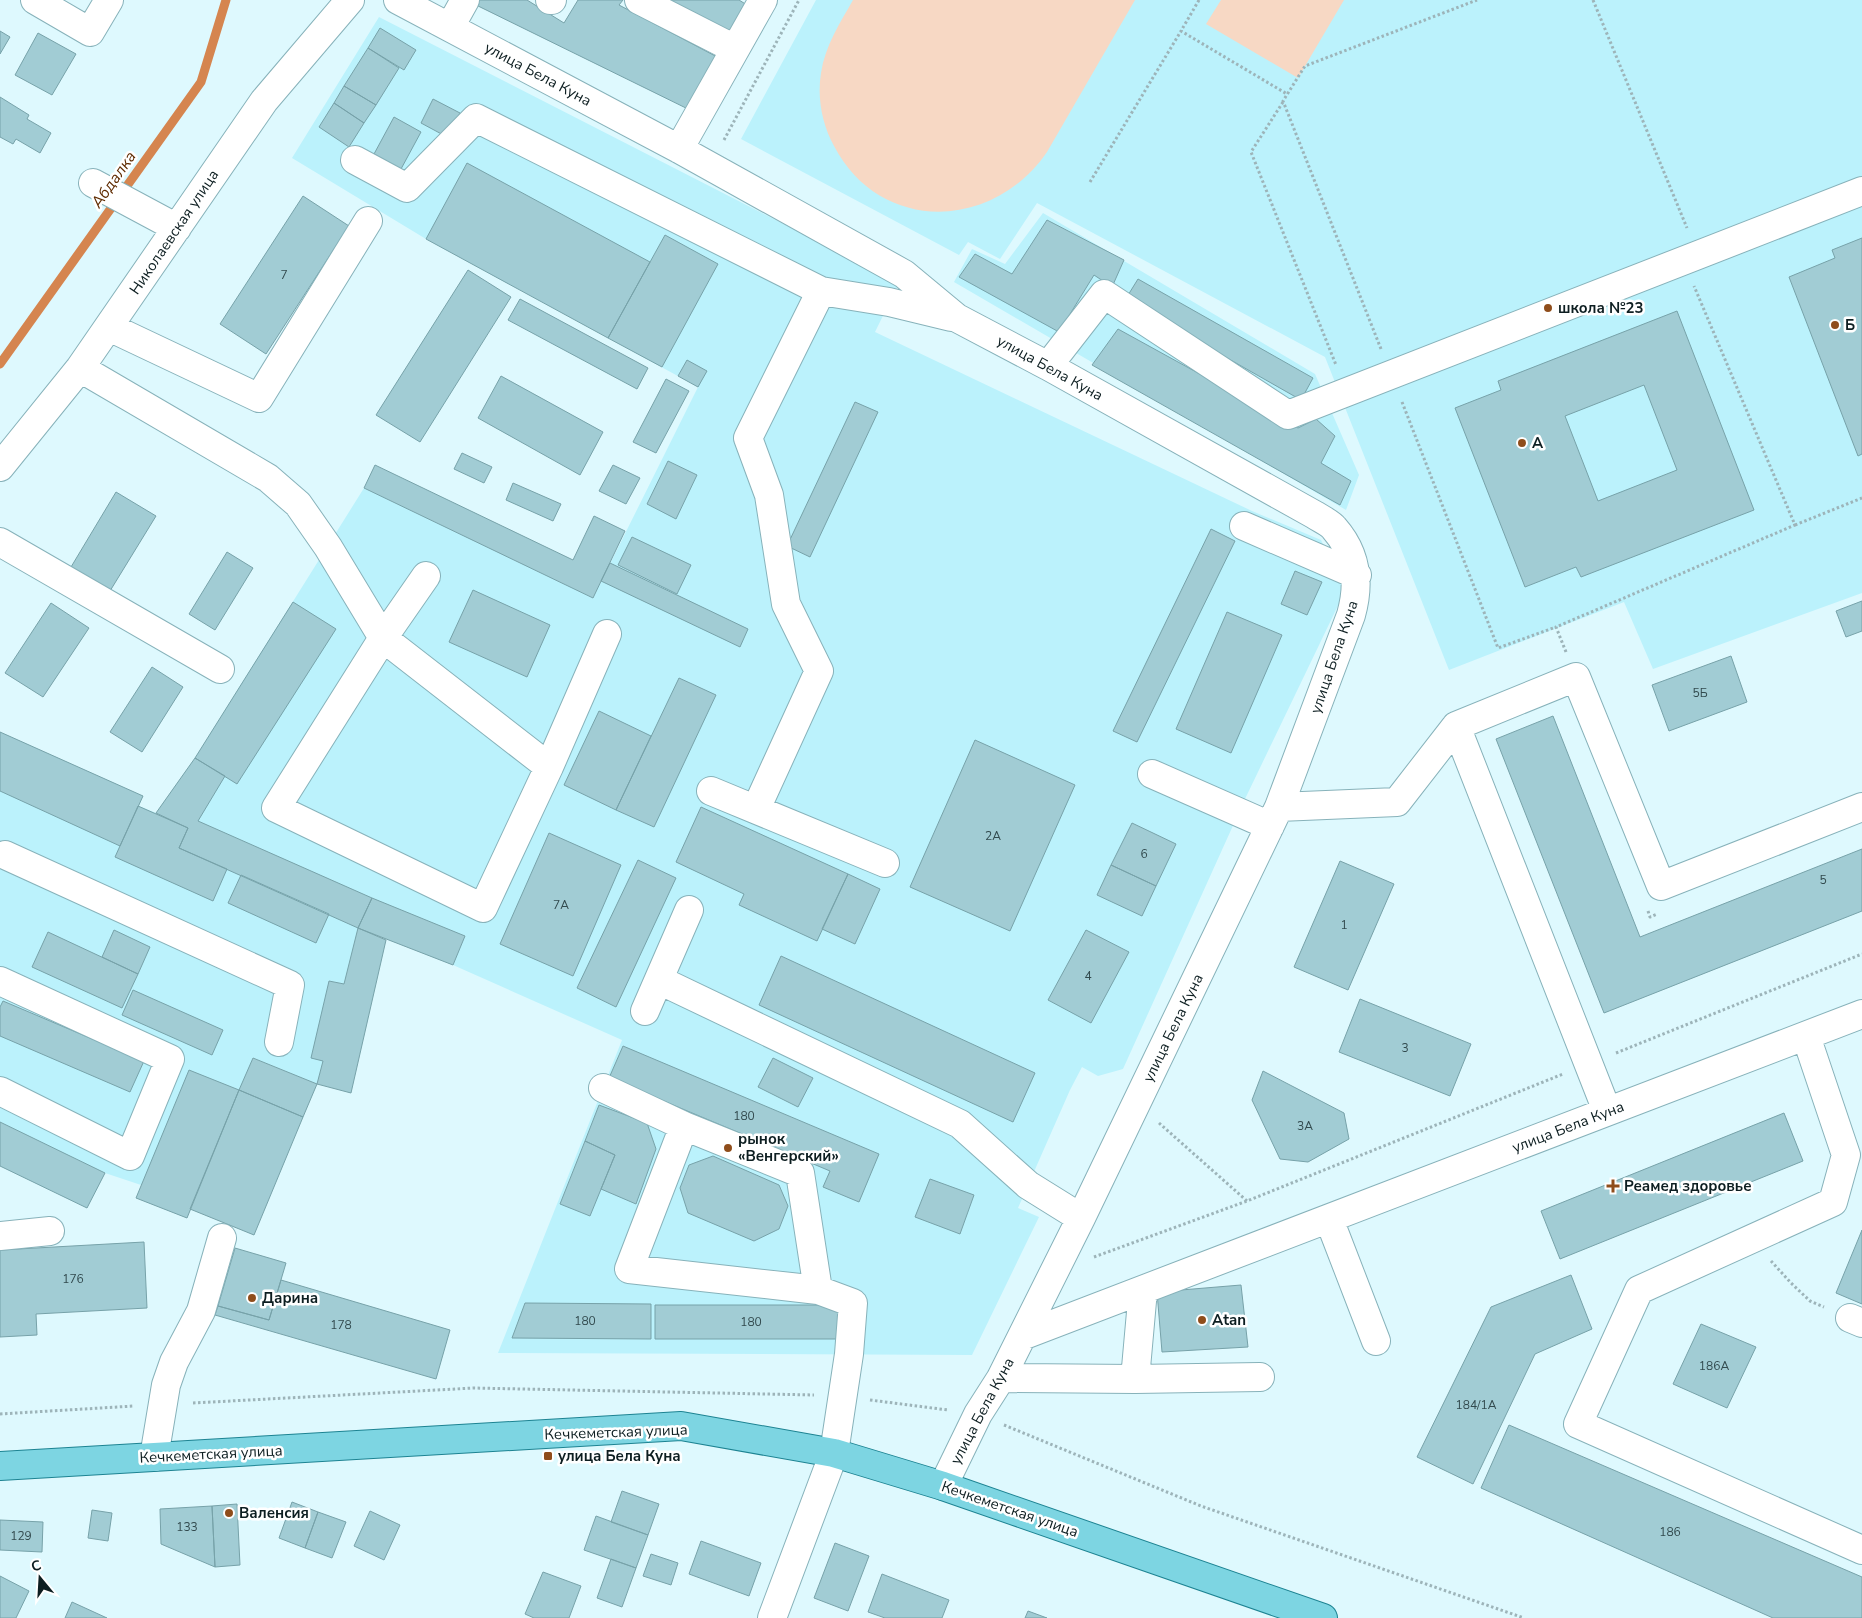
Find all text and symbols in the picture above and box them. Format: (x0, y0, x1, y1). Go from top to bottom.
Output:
street label: улица Бела Куна (481, 37, 595, 111)
water label: Абдалка (86, 147, 141, 213)
street label: Николаевская улица (125, 166, 223, 298)
house number: 7 (280, 267, 288, 283)
place label: школа №23 (1558, 298, 1644, 318)
marker: школа №23 (1542, 302, 1554, 314)
place label: Б (1845, 315, 1855, 335)
marker: Б (1829, 319, 1841, 331)
street label: улица Бела Куна (993, 331, 1107, 405)
place label: А (1532, 433, 1544, 453)
marker: А (1516, 437, 1528, 449)
street label: улица Бела Куна (1305, 598, 1363, 716)
house number: 5Б (1692, 685, 1708, 701)
house number: 2А (985, 828, 1001, 844)
house number: 6 (1140, 846, 1148, 862)
house number: 5 (1819, 872, 1827, 888)
house number: 7А (553, 897, 569, 913)
house number: 1 (1340, 917, 1348, 933)
house number: 4 (1084, 968, 1092, 984)
street label: улица Бела Куна (1138, 970, 1208, 1086)
house number: 3 (1401, 1040, 1409, 1056)
street label: улица Бела Куна (1509, 1096, 1627, 1158)
house number: 180 (733, 1108, 755, 1124)
house number: 3А (1297, 1118, 1313, 1134)
place label: рынок «Венгерский» (738, 1129, 839, 1166)
marker: рынок «Венгерский» (722, 1142, 734, 1154)
place label: Реамед здоровье (1624, 1176, 1751, 1196)
marker: Реамед здоровье (1606, 1179, 1620, 1193)
house number: 176 (62, 1271, 84, 1287)
place label: Дарина (262, 1288, 318, 1308)
marker: Дарина (246, 1292, 258, 1304)
place label: Аtan (1212, 1310, 1246, 1330)
house number: 180 (574, 1313, 596, 1329)
house number: 180 (740, 1314, 762, 1330)
marker: Аtan (1196, 1314, 1208, 1326)
house number: 178 (330, 1317, 352, 1333)
street label: улица Бела Куна (945, 1354, 1019, 1468)
house number: 186А (1699, 1358, 1729, 1374)
house number: 184/1А (1456, 1397, 1497, 1413)
street label: Кечкеметская улица (544, 1420, 688, 1444)
street label: Кечкеметская улица (139, 1440, 283, 1468)
place label: улица Бела Куна (558, 1446, 681, 1466)
marker: улица Бела Куна (542, 1450, 554, 1462)
street label: Кечкеметская улица (939, 1476, 1081, 1542)
place label: Валенсия (239, 1503, 309, 1523)
marker: Валенсия (223, 1507, 235, 1519)
house number: 133 (176, 1519, 198, 1535)
house number: 186 (1659, 1524, 1681, 1540)
house number: 129 (10, 1528, 32, 1544)
north arrow (15, 1553, 65, 1603)
text: С (29, 1555, 44, 1577)

